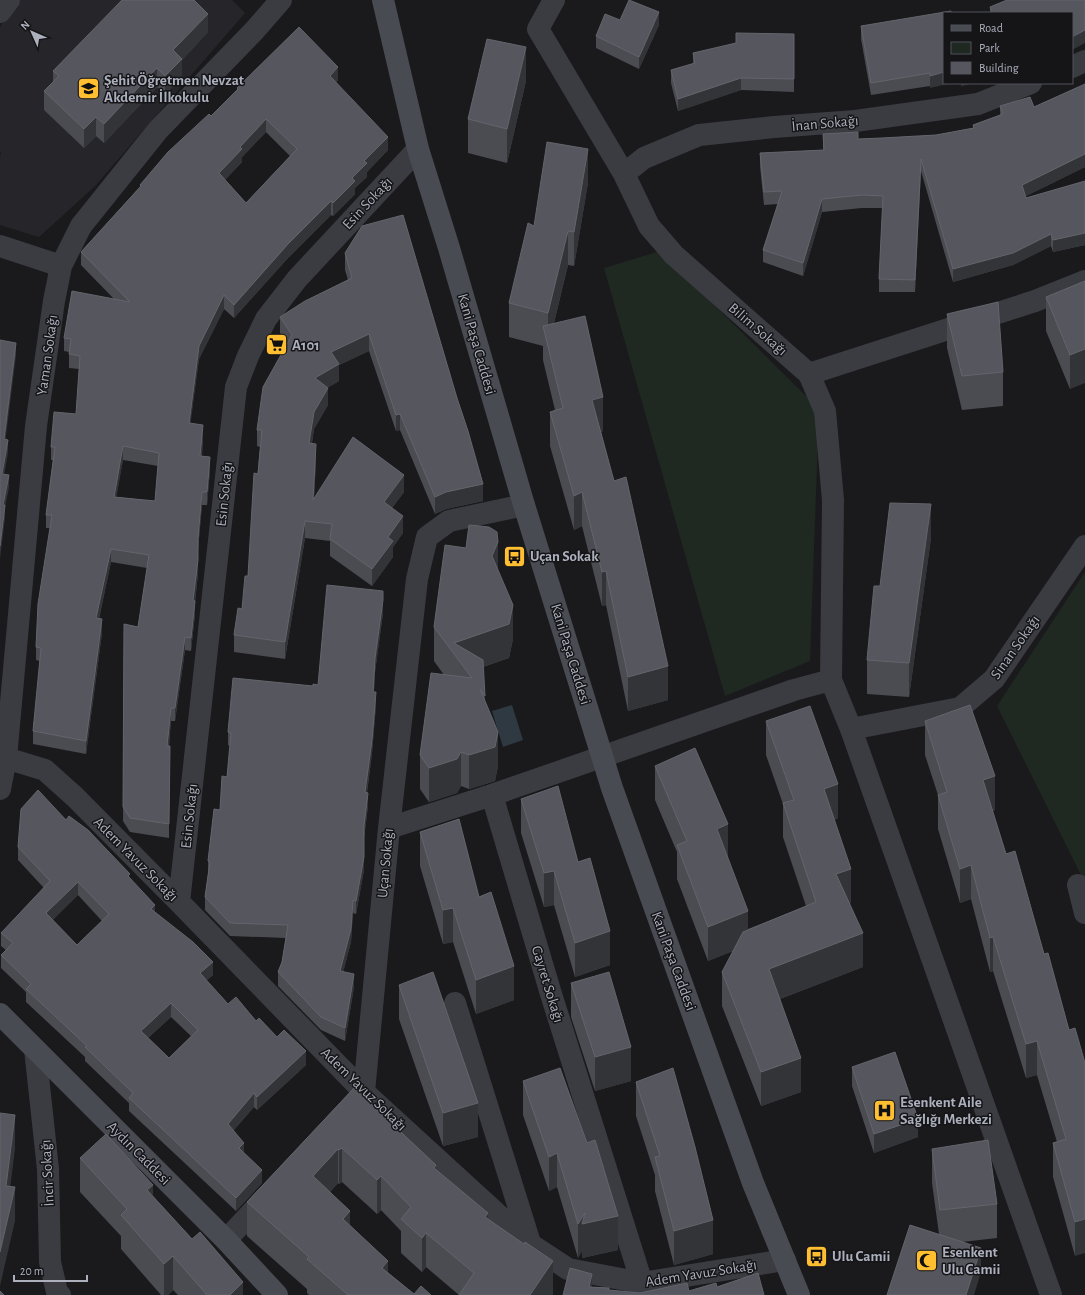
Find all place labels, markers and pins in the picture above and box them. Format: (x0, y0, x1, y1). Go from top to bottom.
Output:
place label: Şehit Öğretmen Nevzat Akdemir İlkokulu (104, 72, 244, 105)
school or university icon: Şehit Öğretmen Nevzat Akdemir İlkokulu (76, 76, 102, 102)
supermarket icon: A101 (263, 332, 289, 358)
place label: A101 (292, 338, 320, 353)
bus stop icon: Uçan Sokak (501, 543, 527, 569)
place label: Uçan Sokak (530, 549, 599, 564)
place label: Esenkent Aile Sağlığı Merkezi (900, 1095, 992, 1127)
hospital icon: Esenkent Aile Sağlığı Merkezi (872, 1098, 898, 1124)
bus stop icon: Ulu Camii (804, 1243, 830, 1269)
place label: Esenkent Ulu Camii (942, 1245, 1000, 1277)
mosque icon: Esenkent Ulu Camii (913, 1248, 939, 1274)
place label: Ulu Camii (832, 1249, 890, 1264)

